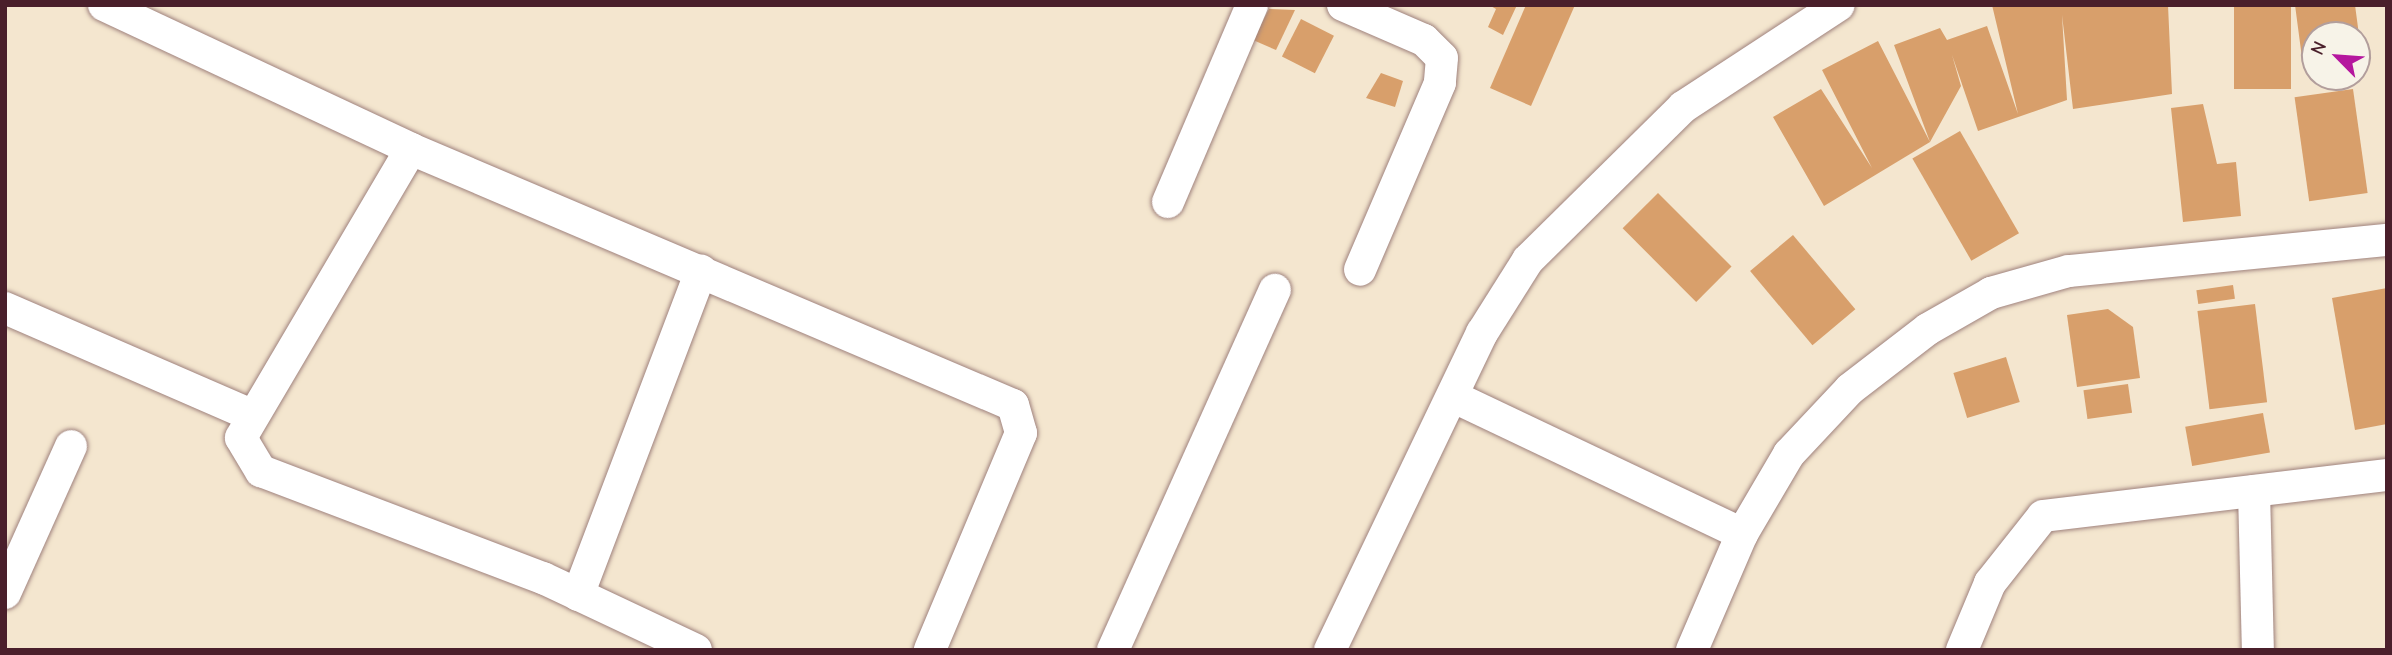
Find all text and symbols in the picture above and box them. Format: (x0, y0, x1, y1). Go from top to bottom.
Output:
north arrow (2301, 21, 2371, 91)
text: N (2306, 38, 2331, 58)

